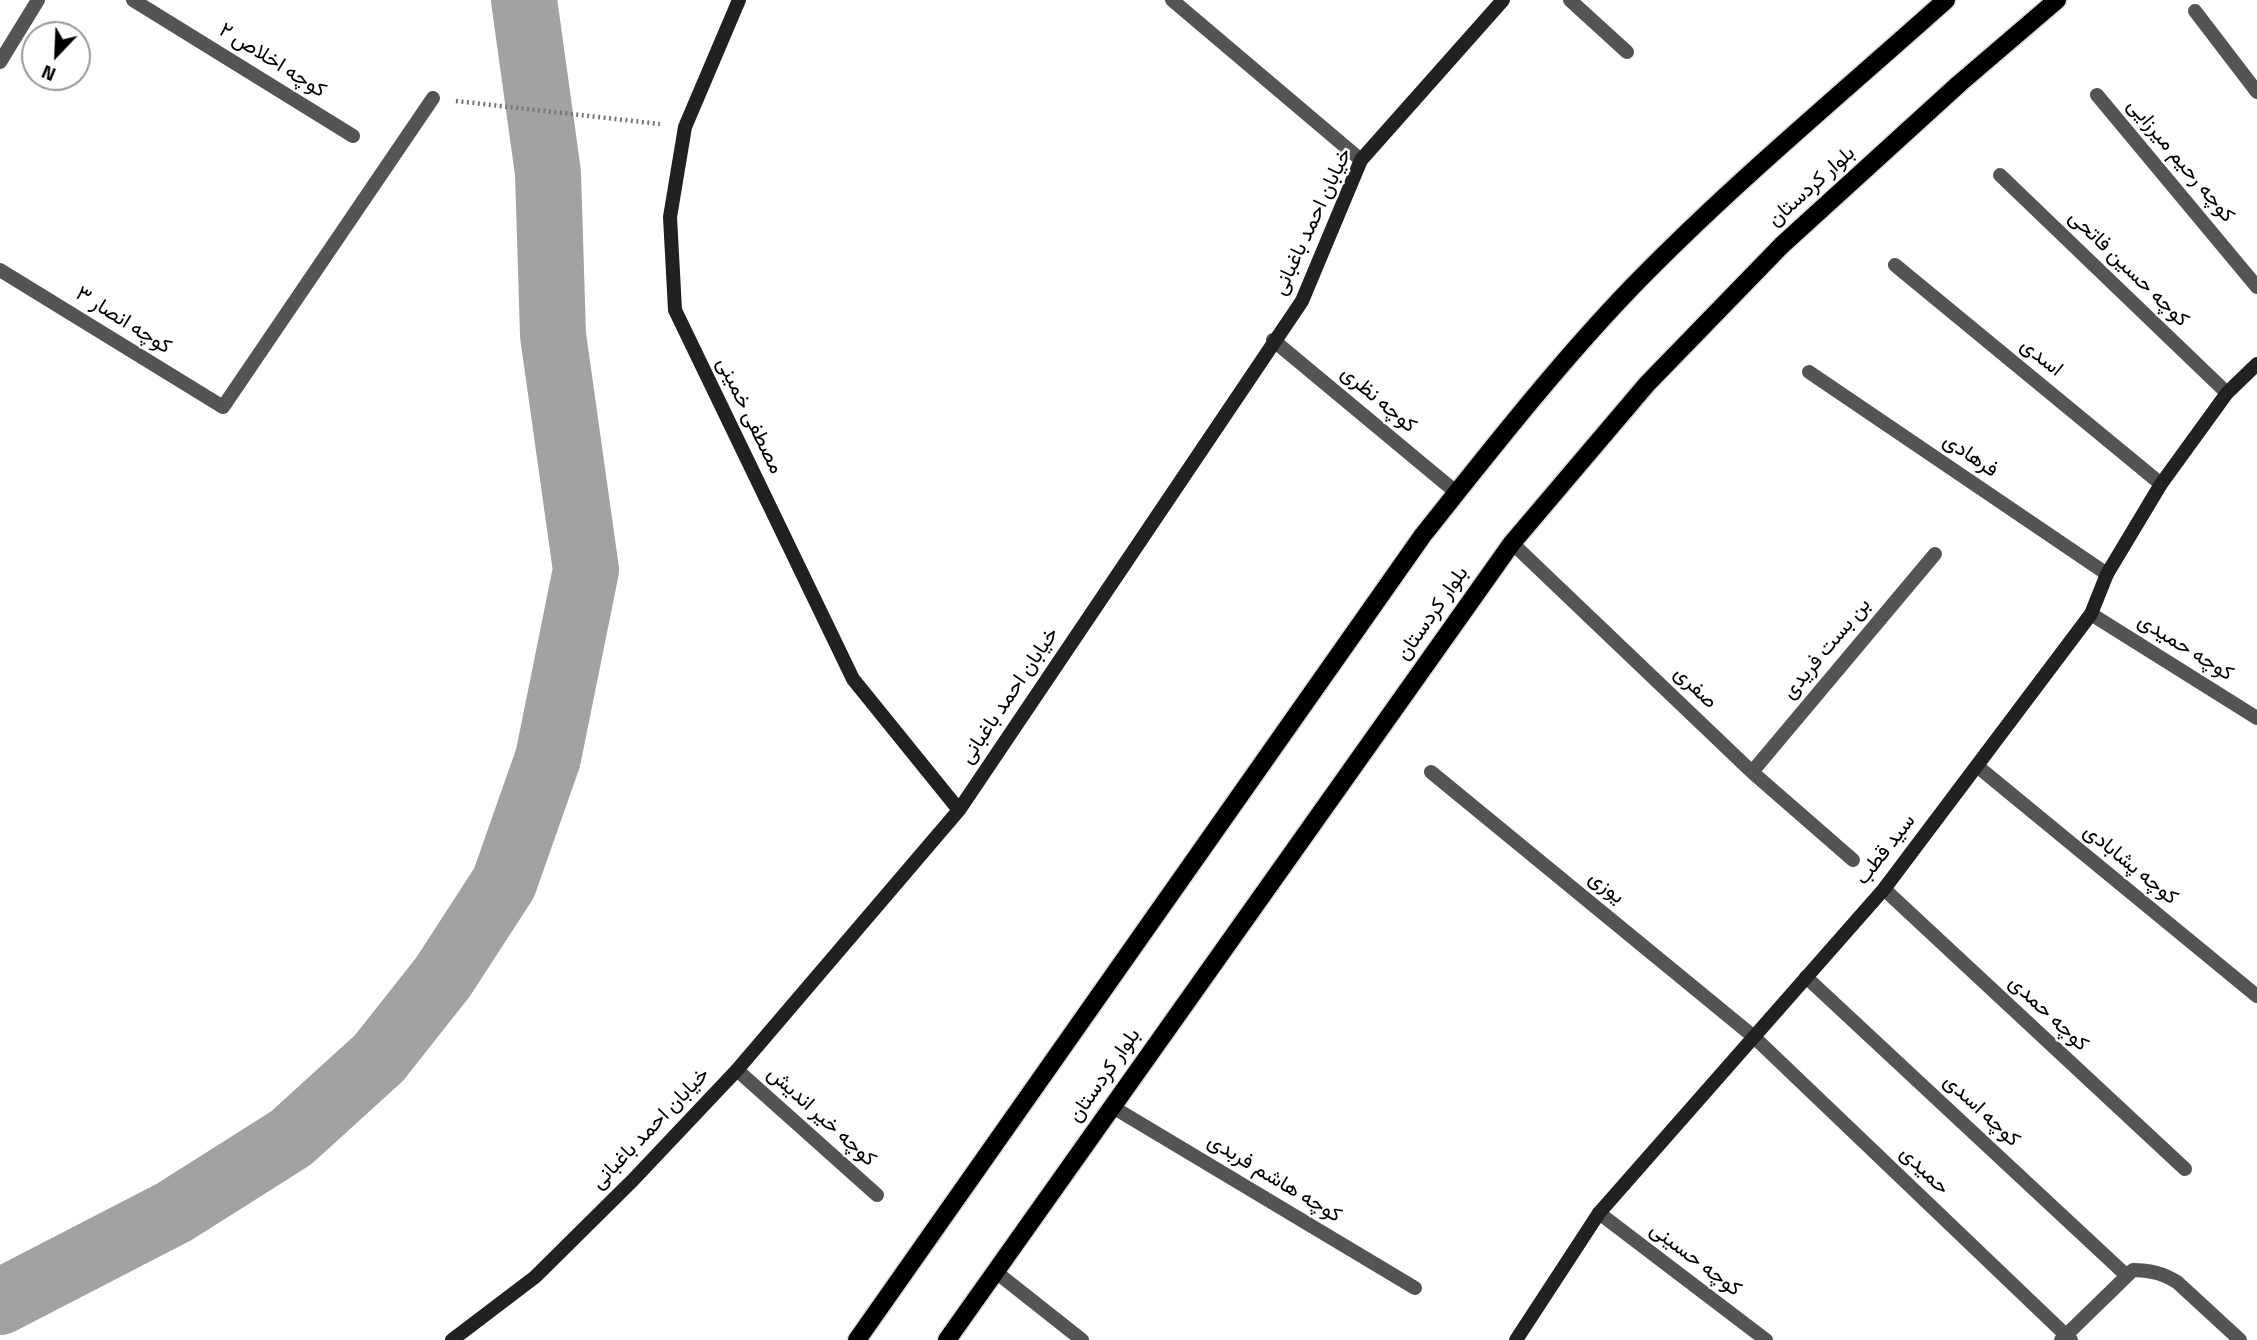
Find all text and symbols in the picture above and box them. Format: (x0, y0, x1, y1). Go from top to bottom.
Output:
street label: کوچه اخلاص ۲ (214, 18, 330, 104)
north arrow (21, 21, 91, 91)
text: N (37, 58, 60, 90)
street label: کوچه رحیم میرزایی (2121, 94, 2239, 228)
street label: بلوار کردستان (1763, 141, 1861, 233)
street label: خیابان احمد باغبانی (1268, 144, 1358, 300)
street label: کوچه حسین فاتحی (2063, 205, 2193, 333)
street label: کوچه انصار ۳ (70, 282, 176, 360)
street label: اسدی (2015, 333, 2067, 383)
street label: مصطفی خمینی (710, 354, 788, 478)
street label: کوچه نظری (1335, 361, 1421, 439)
street label: فرهادی (1938, 428, 2002, 484)
street label: بلوار کردستان (1391, 562, 1475, 666)
street label: بن بست فریدی (1777, 593, 1877, 705)
street label: کوچه حمیدی (2133, 609, 2237, 687)
street label: خیابان احمد باغبانی (955, 623, 1065, 769)
street label: صفری (1668, 661, 1722, 715)
street label: سید قطب (1850, 809, 1922, 891)
street label: کوچه پشابادی (2078, 819, 2182, 911)
street label: یوزی (1583, 866, 1629, 910)
street label: کوچه حمدی (2003, 971, 2093, 1057)
street label: بلوار کردستان (1063, 1024, 1147, 1128)
street label: کوچه خیر اندیش (761, 1061, 881, 1173)
street label: خیابان احمد باغبانی (587, 1063, 715, 1195)
street label: کوچه اسدی (1937, 1069, 2025, 1153)
street label: کوچه هاشم فربدی (1202, 1129, 1346, 1229)
street label: حمیدی (1894, 1141, 1954, 1201)
street label: کوچه حسینی (1644, 1217, 1746, 1303)

